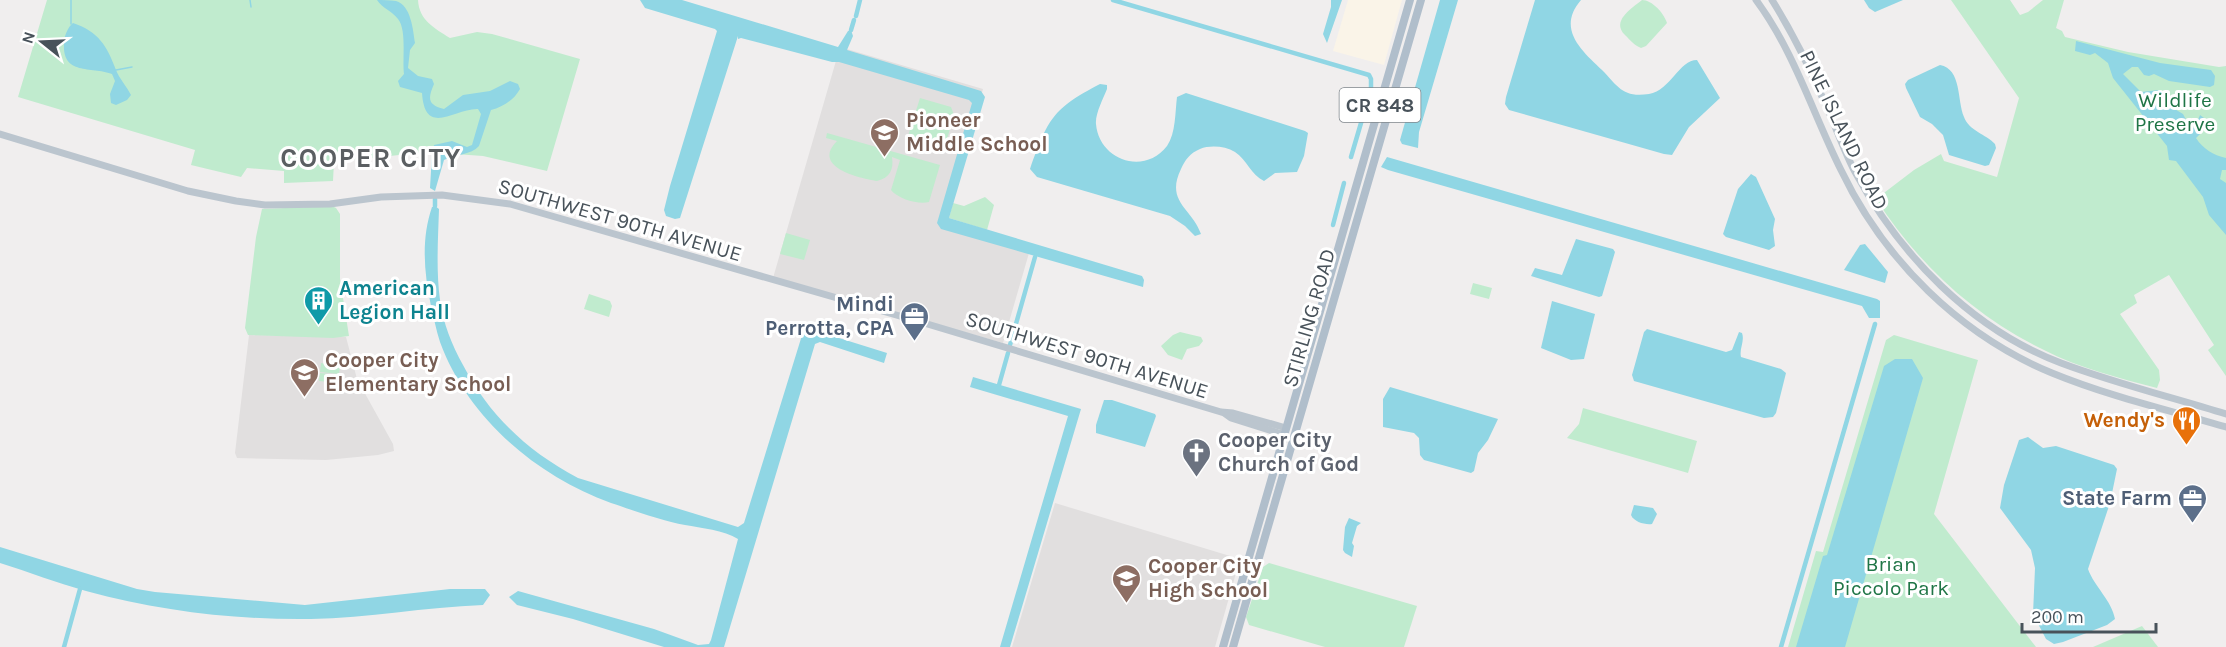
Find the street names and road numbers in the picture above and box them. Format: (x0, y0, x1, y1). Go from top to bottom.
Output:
street label: PINE ISLAND ROAD (1795, 46, 1893, 214)
road number: CR 848 (1340, 88, 1420, 122)
street label: SOUTHWEST 90TH AVENUE (495, 174, 745, 266)
street label: STIRLING ROAD (1278, 246, 1340, 390)
street label: SOUTHWEST 90TH AVENUE (963, 307, 1211, 403)

